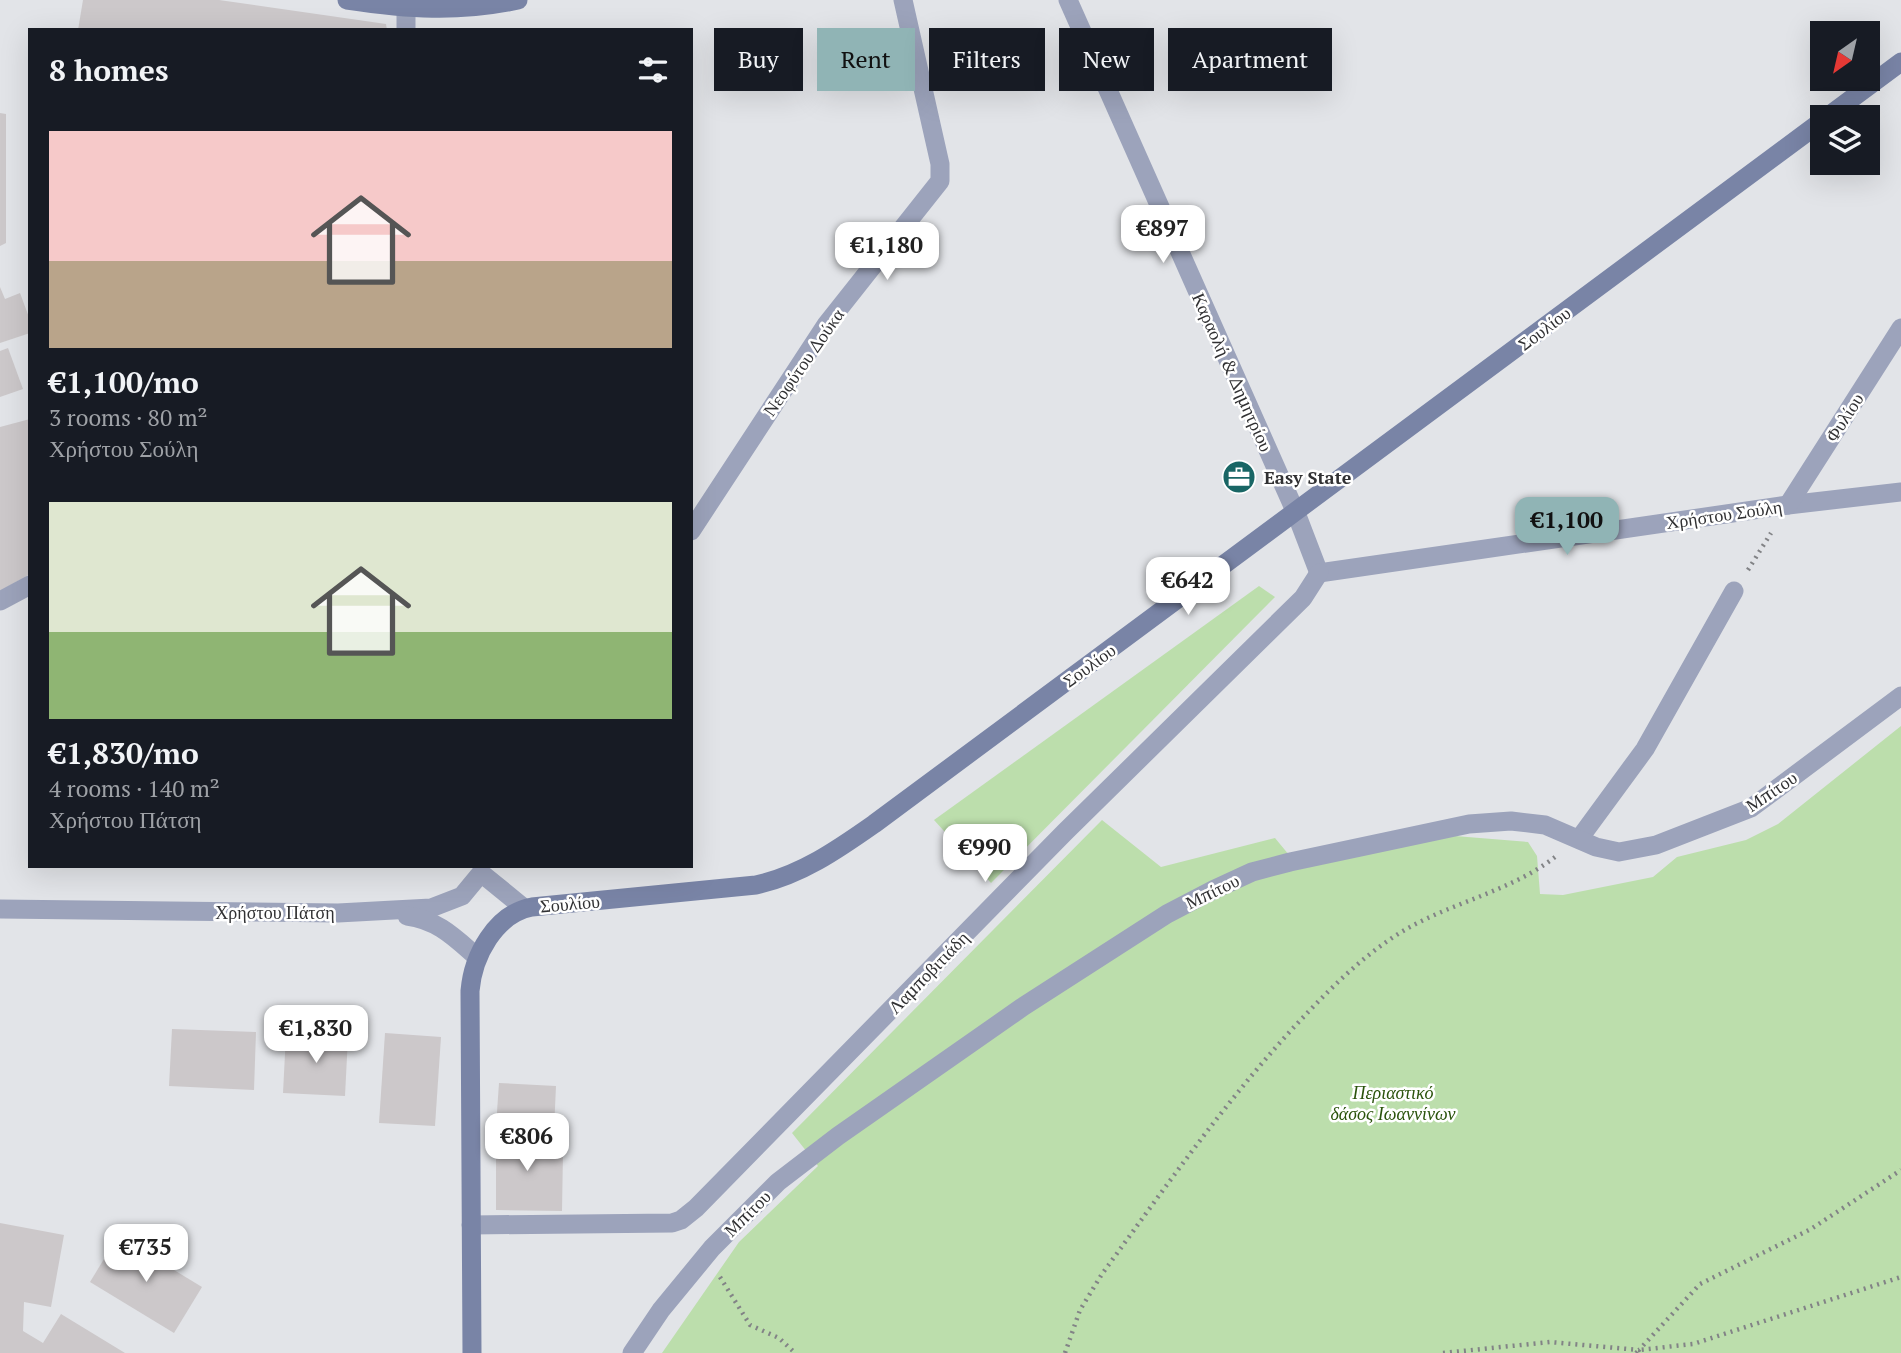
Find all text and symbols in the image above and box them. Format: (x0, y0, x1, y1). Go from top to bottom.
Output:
north arrow (1810, 21, 1880, 91)
map controls (1810, 21, 1880, 175)
chip: Buy (714, 28, 803, 91)
chip: Rent (817, 28, 915, 91)
chip: Filters (929, 28, 1045, 91)
chip: New (1059, 28, 1154, 91)
chip: Apartment (1168, 28, 1332, 91)
text: 8 homes (49, 50, 168, 90)
icon: filters (634, 51, 672, 89)
button: layers (1810, 105, 1880, 175)
icon: home (298, 177, 424, 303)
pin: €897 (1122, 205, 1204, 265)
text: €897 (1137, 212, 1189, 243)
pin: €1,180 (830, 222, 944, 282)
text: €1,180 (851, 229, 923, 260)
street label: Καραολή & Δημητρίου (1187, 289, 1279, 455)
street label: Σουλίου (1513, 300, 1575, 356)
street label: Νεοφύτου Δούκα (757, 303, 849, 421)
text: €1,100/mo (49, 362, 199, 402)
street label: Φυλίου (1819, 388, 1869, 446)
text: 3 rooms · 80 m² (49, 402, 208, 433)
text: Χρήστου Σούλη (49, 433, 199, 464)
office icon: Easy State (1220, 458, 1258, 496)
place label: Easy State (1264, 465, 1352, 489)
street label: Χρήστου Σούλη (1664, 494, 1784, 534)
pin: €1,100 (1510, 498, 1624, 557)
text: €1,100 (1531, 504, 1603, 535)
icon: home (298, 548, 424, 674)
pin: €642 (1147, 558, 1229, 617)
text: €642 (1162, 564, 1214, 595)
street label: Σουλίου (1058, 638, 1120, 692)
text: €1,830/mo (49, 733, 199, 773)
street label: Μπίτου (1741, 765, 1801, 817)
text: 4 rooms · 140 m² (49, 773, 220, 804)
text: Χρήστου Πάτση (49, 804, 202, 835)
pin: €990 (944, 824, 1026, 884)
text: €990 (959, 831, 1011, 862)
street label: Μπίτου (1181, 868, 1243, 914)
street label: Σουλίου (539, 888, 601, 918)
street label: Χρήστου Πάτση (215, 900, 335, 924)
street label: Λαμποβιτιάδη (882, 925, 974, 1019)
pin: €1,830 (259, 1006, 373, 1065)
text: €1,830 (280, 1012, 352, 1043)
park label: Περιαστικό δάσος Ιωαννίνων (1330, 1080, 1456, 1125)
pin: €806 (486, 1114, 568, 1173)
text: €806 (501, 1120, 553, 1151)
street label: Μπίτου (718, 1184, 776, 1242)
pin: €735 (105, 1224, 187, 1284)
text: €735 (120, 1231, 172, 1262)

